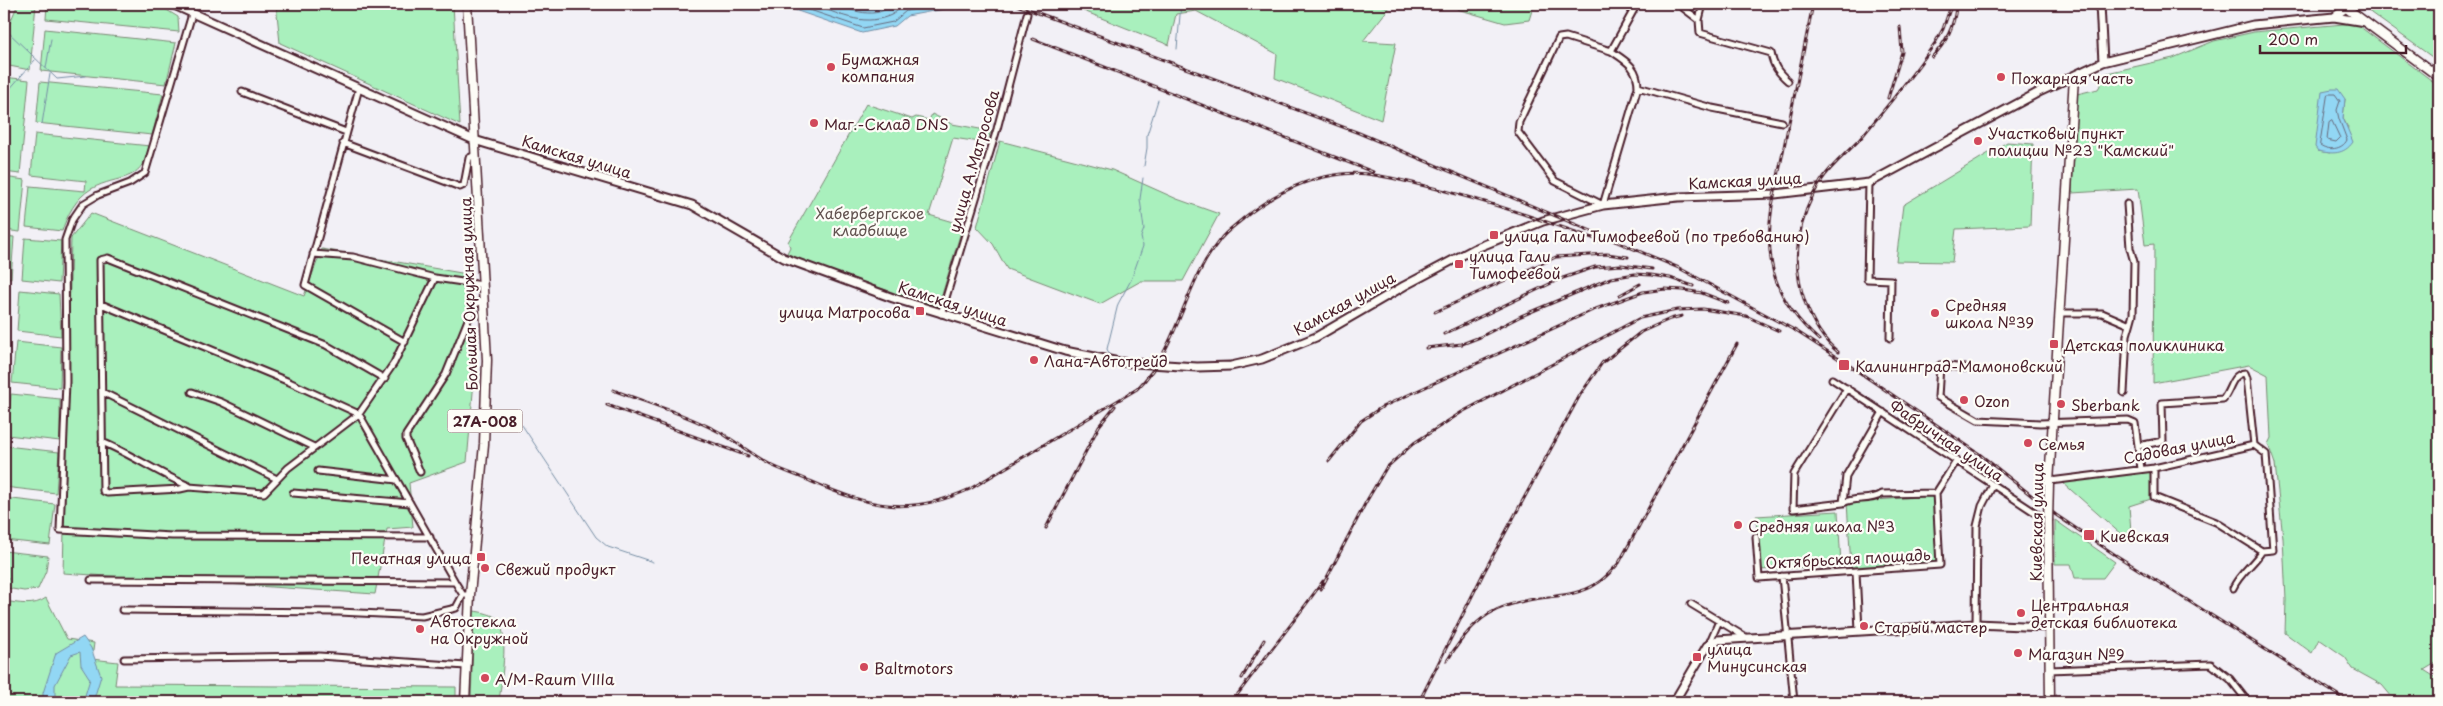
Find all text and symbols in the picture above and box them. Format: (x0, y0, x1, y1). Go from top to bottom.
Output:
scale bar (2260, 22, 2407, 54)
text: 200 m (2268, 27, 2318, 50)
place label: Бумажная компания (841, 47, 920, 87)
marker: Бумажная компания (825, 61, 837, 73)
place label: Пожарная часть (2011, 66, 2133, 89)
marker: Пожарная часть (1995, 71, 2007, 83)
street label: улица А.Матросова (942, 86, 1005, 235)
place label: Маг.-Склад DNS (824, 112, 949, 135)
marker: Маг.-Склад DNS (808, 117, 820, 129)
place label: Участковый пункт полиции №23 "Камский" (1988, 121, 2174, 161)
street label: Камская улица (519, 128, 635, 184)
marker: Участковый пункт полиции №23 "Камский" (1972, 135, 1984, 147)
street label: Камская улица (1688, 166, 1803, 194)
street label: Большая Окружная улица (453, 196, 483, 391)
park label: Хабербергское кладбище (816, 201, 924, 241)
place label: улица Гали Тимофеевой (по требованию) (1504, 224, 1810, 247)
marker: улица Гали Тимофеевой (по требованию) (1488, 229, 1500, 241)
place label: улица Гали Тимофеевой (1469, 244, 1561, 284)
marker: улица Гали Тимофеевой (1453, 258, 1465, 270)
street label: Камская улица (1289, 265, 1400, 341)
street label: Камская улица (895, 275, 1011, 332)
place label: Средняя школа №39 (1945, 293, 2034, 333)
place label: улица Матросова (779, 300, 911, 323)
marker: улица Матросова (914, 305, 926, 317)
marker: Средняя школа №39 (1929, 307, 1941, 319)
place label: Детская поликлиника (2063, 333, 2225, 356)
marker: Детская поликлиника (2048, 338, 2060, 350)
place label: Лана-Автотрейд (1044, 349, 1168, 372)
marker: Лана-Автотрейд (1028, 354, 1040, 366)
place label: Калининград-Мамоновский (1855, 354, 2063, 377)
marker: Калининград-Мамоновский (1837, 358, 1851, 372)
place label: Ozon (1974, 389, 2010, 412)
street label: Фабричная улица (1885, 393, 2009, 487)
place label: Sberbank (2071, 393, 2140, 416)
marker: Ozon (1958, 394, 1970, 406)
marker: Sberbank (2055, 398, 2067, 410)
road number: 27А-008 (448, 410, 522, 432)
street label: Садовая улица (2121, 425, 2237, 469)
place label: Семья (2038, 432, 2085, 455)
marker: Семья (2022, 437, 2034, 449)
street label: Киевская улица (2023, 462, 2049, 582)
place label: Средняя школа №3 (1748, 514, 1895, 537)
marker: Средняя школа №3 (1732, 519, 1744, 531)
place label: Киевская (2100, 524, 2170, 547)
marker: Киевская (2082, 528, 2096, 542)
street label: Октябрьская площадь (1765, 542, 1931, 574)
place label: Печатная улица (351, 546, 472, 569)
marker: Печатная улица (475, 551, 487, 563)
place label: Свежий продукт (495, 557, 616, 580)
marker: Свежий продукт (479, 562, 491, 574)
place label: Центральная детская библиотека (2031, 593, 2178, 633)
marker: Центральная детская библиотека (2015, 607, 2027, 619)
place label: Автостекла на Окружной (430, 609, 529, 649)
place label: Старый мастер (1874, 615, 1987, 638)
marker: Старый мастер (1858, 620, 1870, 632)
marker: Автостекла на Окружной (414, 623, 426, 635)
place label: улица Минусинская (1707, 637, 1807, 677)
place label: Магазин №9 (2028, 642, 2124, 665)
marker: Магазин №9 (2012, 647, 2024, 659)
marker: улица Минусинская (1691, 651, 1703, 663)
place label: Baltmotors (874, 656, 953, 679)
marker: Baltmotors (858, 661, 870, 673)
place label: A/M-Raum VIIIa (495, 667, 615, 690)
marker: A/M-Raum VIIIa (479, 672, 491, 684)

